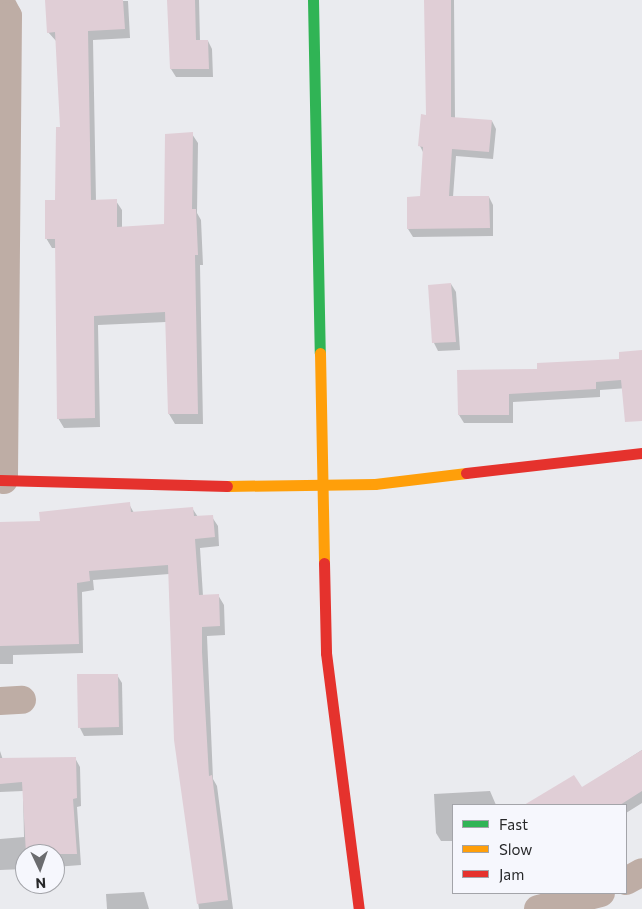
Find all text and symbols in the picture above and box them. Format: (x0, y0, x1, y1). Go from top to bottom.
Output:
legend (452, 804, 627, 894)
text: Fast (499, 815, 528, 833)
text: Slow (499, 840, 532, 858)
north arrow (15, 844, 65, 894)
text: Jam (499, 865, 524, 883)
text: N (35, 875, 46, 892)

